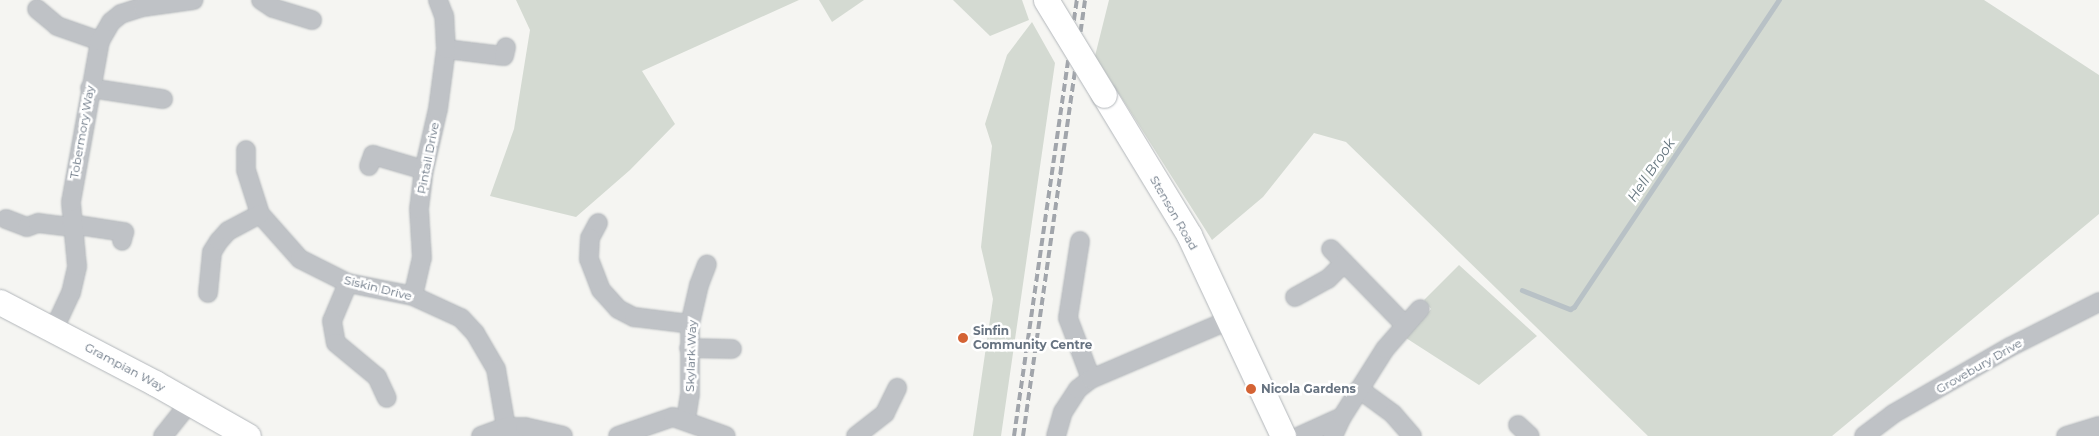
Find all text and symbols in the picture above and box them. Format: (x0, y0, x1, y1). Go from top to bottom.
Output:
street label: Tobermory Way (67, 84, 97, 180)
street label: Pintail Drive (414, 121, 442, 195)
water label: Hell Brook (1624, 135, 1678, 205)
street label: Stenson Road (1147, 173, 1201, 253)
street label: Siskin Drive (343, 273, 413, 303)
street label: Skylark Way (683, 320, 699, 392)
place label: Sinfin Community Centre (973, 324, 1092, 352)
marker: Sinfin Community Centre (957, 332, 969, 344)
street label: Grovebury Drive (1933, 336, 2025, 396)
street label: Grampian Way (82, 340, 168, 394)
place label: Nicola Gardens (1261, 382, 1356, 396)
marker: Nicola Gardens (1245, 383, 1257, 395)

